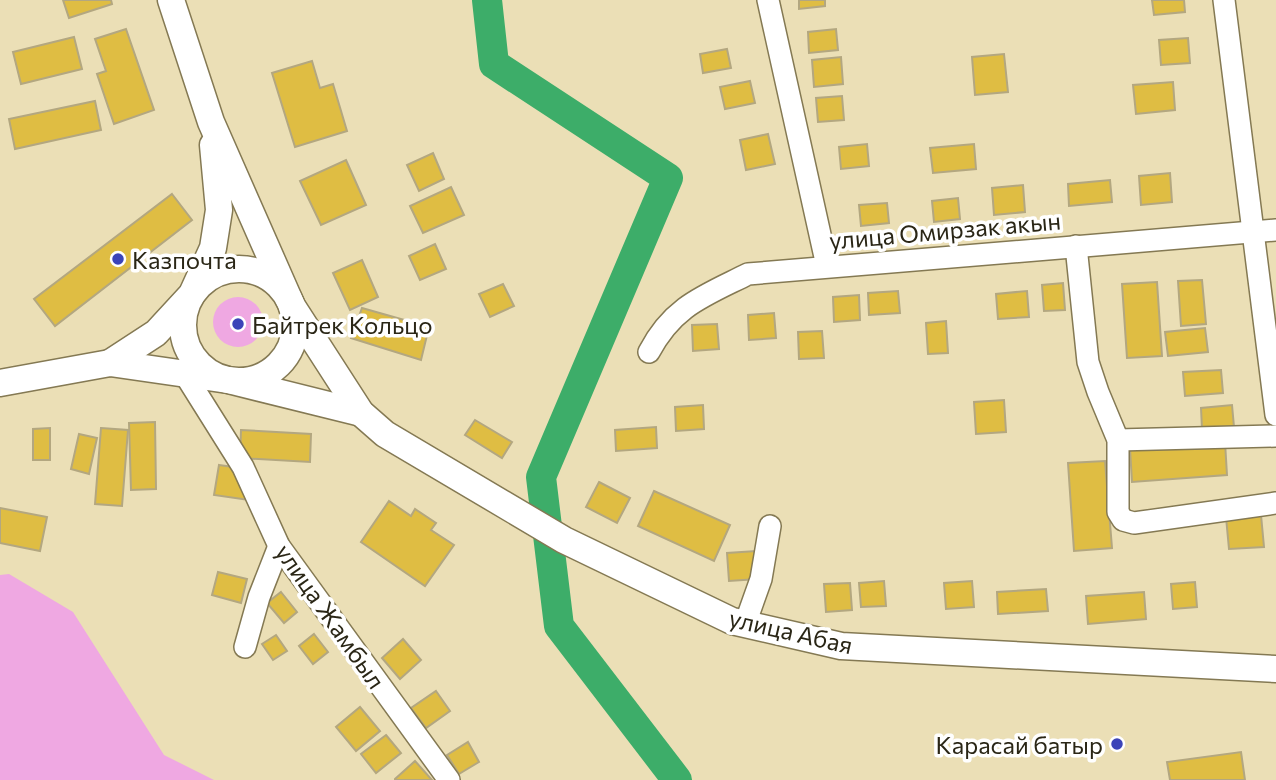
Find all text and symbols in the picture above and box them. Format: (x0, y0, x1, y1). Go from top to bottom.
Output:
street label: улица Омирзак акын (828, 205, 1062, 255)
place label: Казпочта (132, 245, 237, 274)
marker: Казпочта (110, 251, 126, 267)
place label: Байтрек Кольцо (252, 310, 433, 339)
marker: Байтрек Кольцо (230, 316, 246, 332)
street label: улица Жамбыл (270, 538, 392, 694)
street label: улица Абая (726, 603, 856, 659)
place label: Карасай батыр (936, 730, 1103, 759)
marker: Карасай батыр (1109, 736, 1125, 752)

